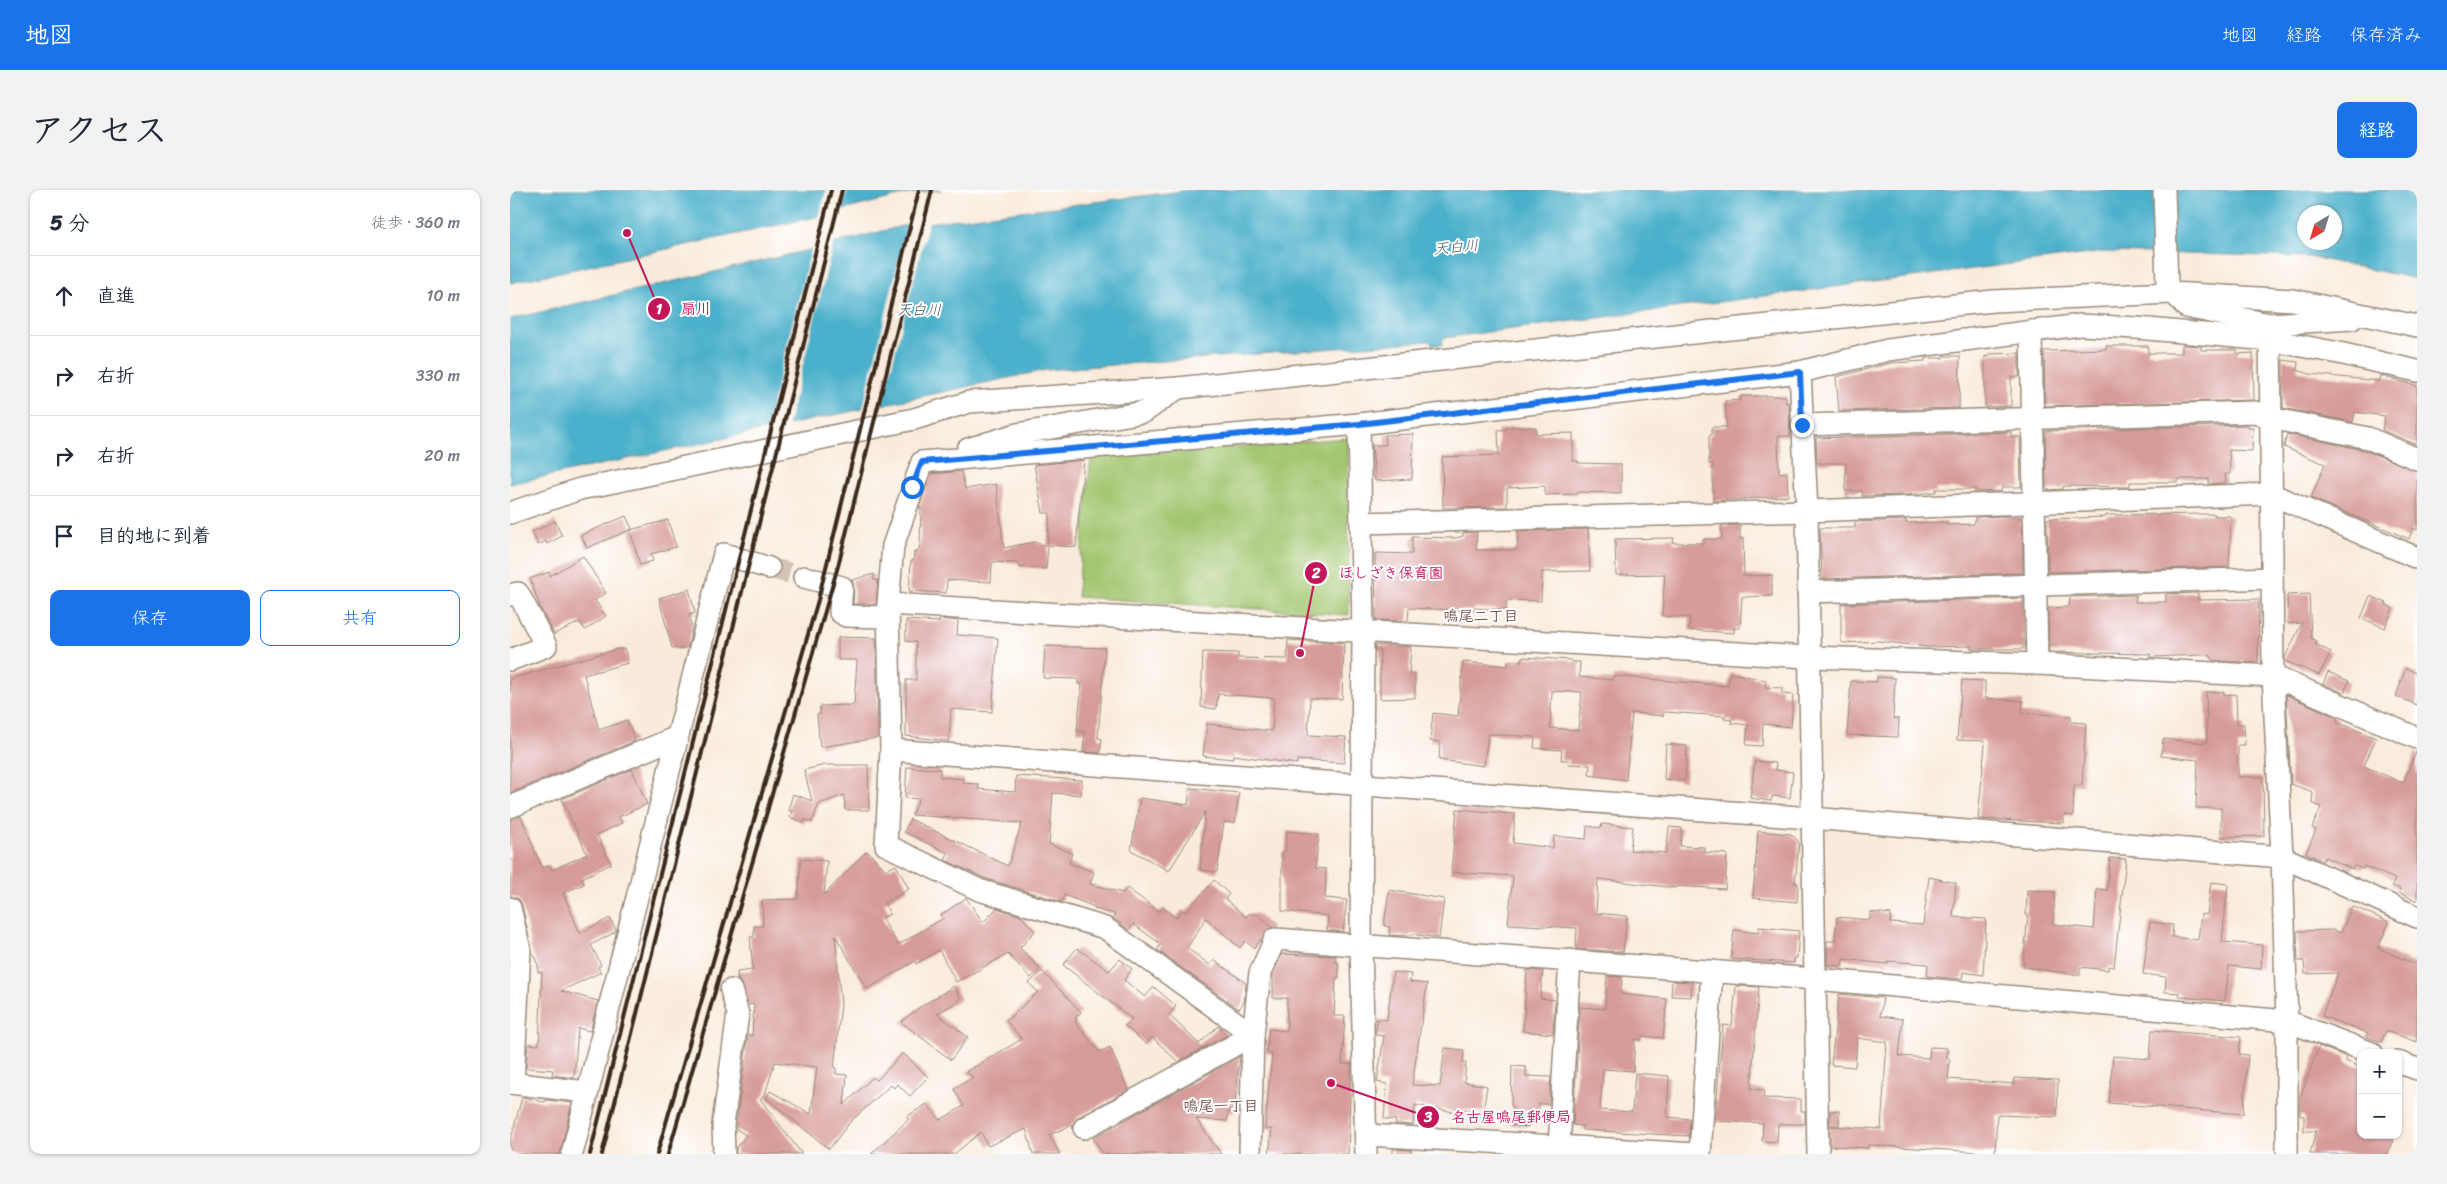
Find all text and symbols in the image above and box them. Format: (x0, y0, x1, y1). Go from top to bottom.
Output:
text: 地図 (25, 14, 73, 56)
text: 地図 (2222, 19, 2258, 51)
text: 経路 (2286, 19, 2322, 51)
text: 保存済み (2350, 19, 2422, 51)
text: アクセス (30, 99, 168, 161)
button: 経路 (2337, 102, 2417, 158)
text: 5 分 (50, 204, 89, 242)
north arrow (2297, 205, 2342, 250)
text: 徒歩 · 360 m (371, 208, 460, 237)
water label: 天白川 (1432, 232, 1480, 262)
text: 直進 (97, 279, 135, 312)
text: 10 m (427, 281, 460, 310)
icon: ahead (50, 282, 78, 310)
callout: 扇川 (646, 294, 721, 324)
text: 1 (656, 296, 663, 322)
text: 扇川 (681, 296, 711, 322)
water label: 天白川 (896, 297, 942, 323)
text: 右折 (97, 359, 135, 392)
text: 330 m (416, 361, 460, 390)
icon: right (50, 362, 78, 390)
route end (1791, 414, 1814, 437)
text: 右折 (97, 439, 135, 472)
text: 20 m (424, 441, 460, 470)
icon: right (50, 442, 78, 470)
route start (901, 476, 924, 499)
text: 目的地に到着 (97, 519, 211, 552)
icon: arrive (50, 522, 78, 550)
callout: ほしざき保育園 (1303, 558, 1453, 588)
text: 2 (1311, 560, 1321, 586)
text: ほしざき保育園 (1338, 560, 1444, 586)
button: 保存 (50, 590, 250, 646)
button: 共有 (260, 590, 460, 646)
district label: 鳴尾二丁目 (1443, 603, 1519, 629)
map controls (2357, 1049, 2402, 1139)
button: + (2357, 1049, 2402, 1094)
district label: 鳴尾一丁目 (1183, 1093, 1259, 1119)
button: − (2357, 1094, 2402, 1139)
callout: 名古屋鳴尾郵便局 (1416, 1102, 1581, 1132)
text: 3 (1423, 1104, 1433, 1130)
text: 名古屋鳴尾郵便局 (1451, 1104, 1571, 1130)

